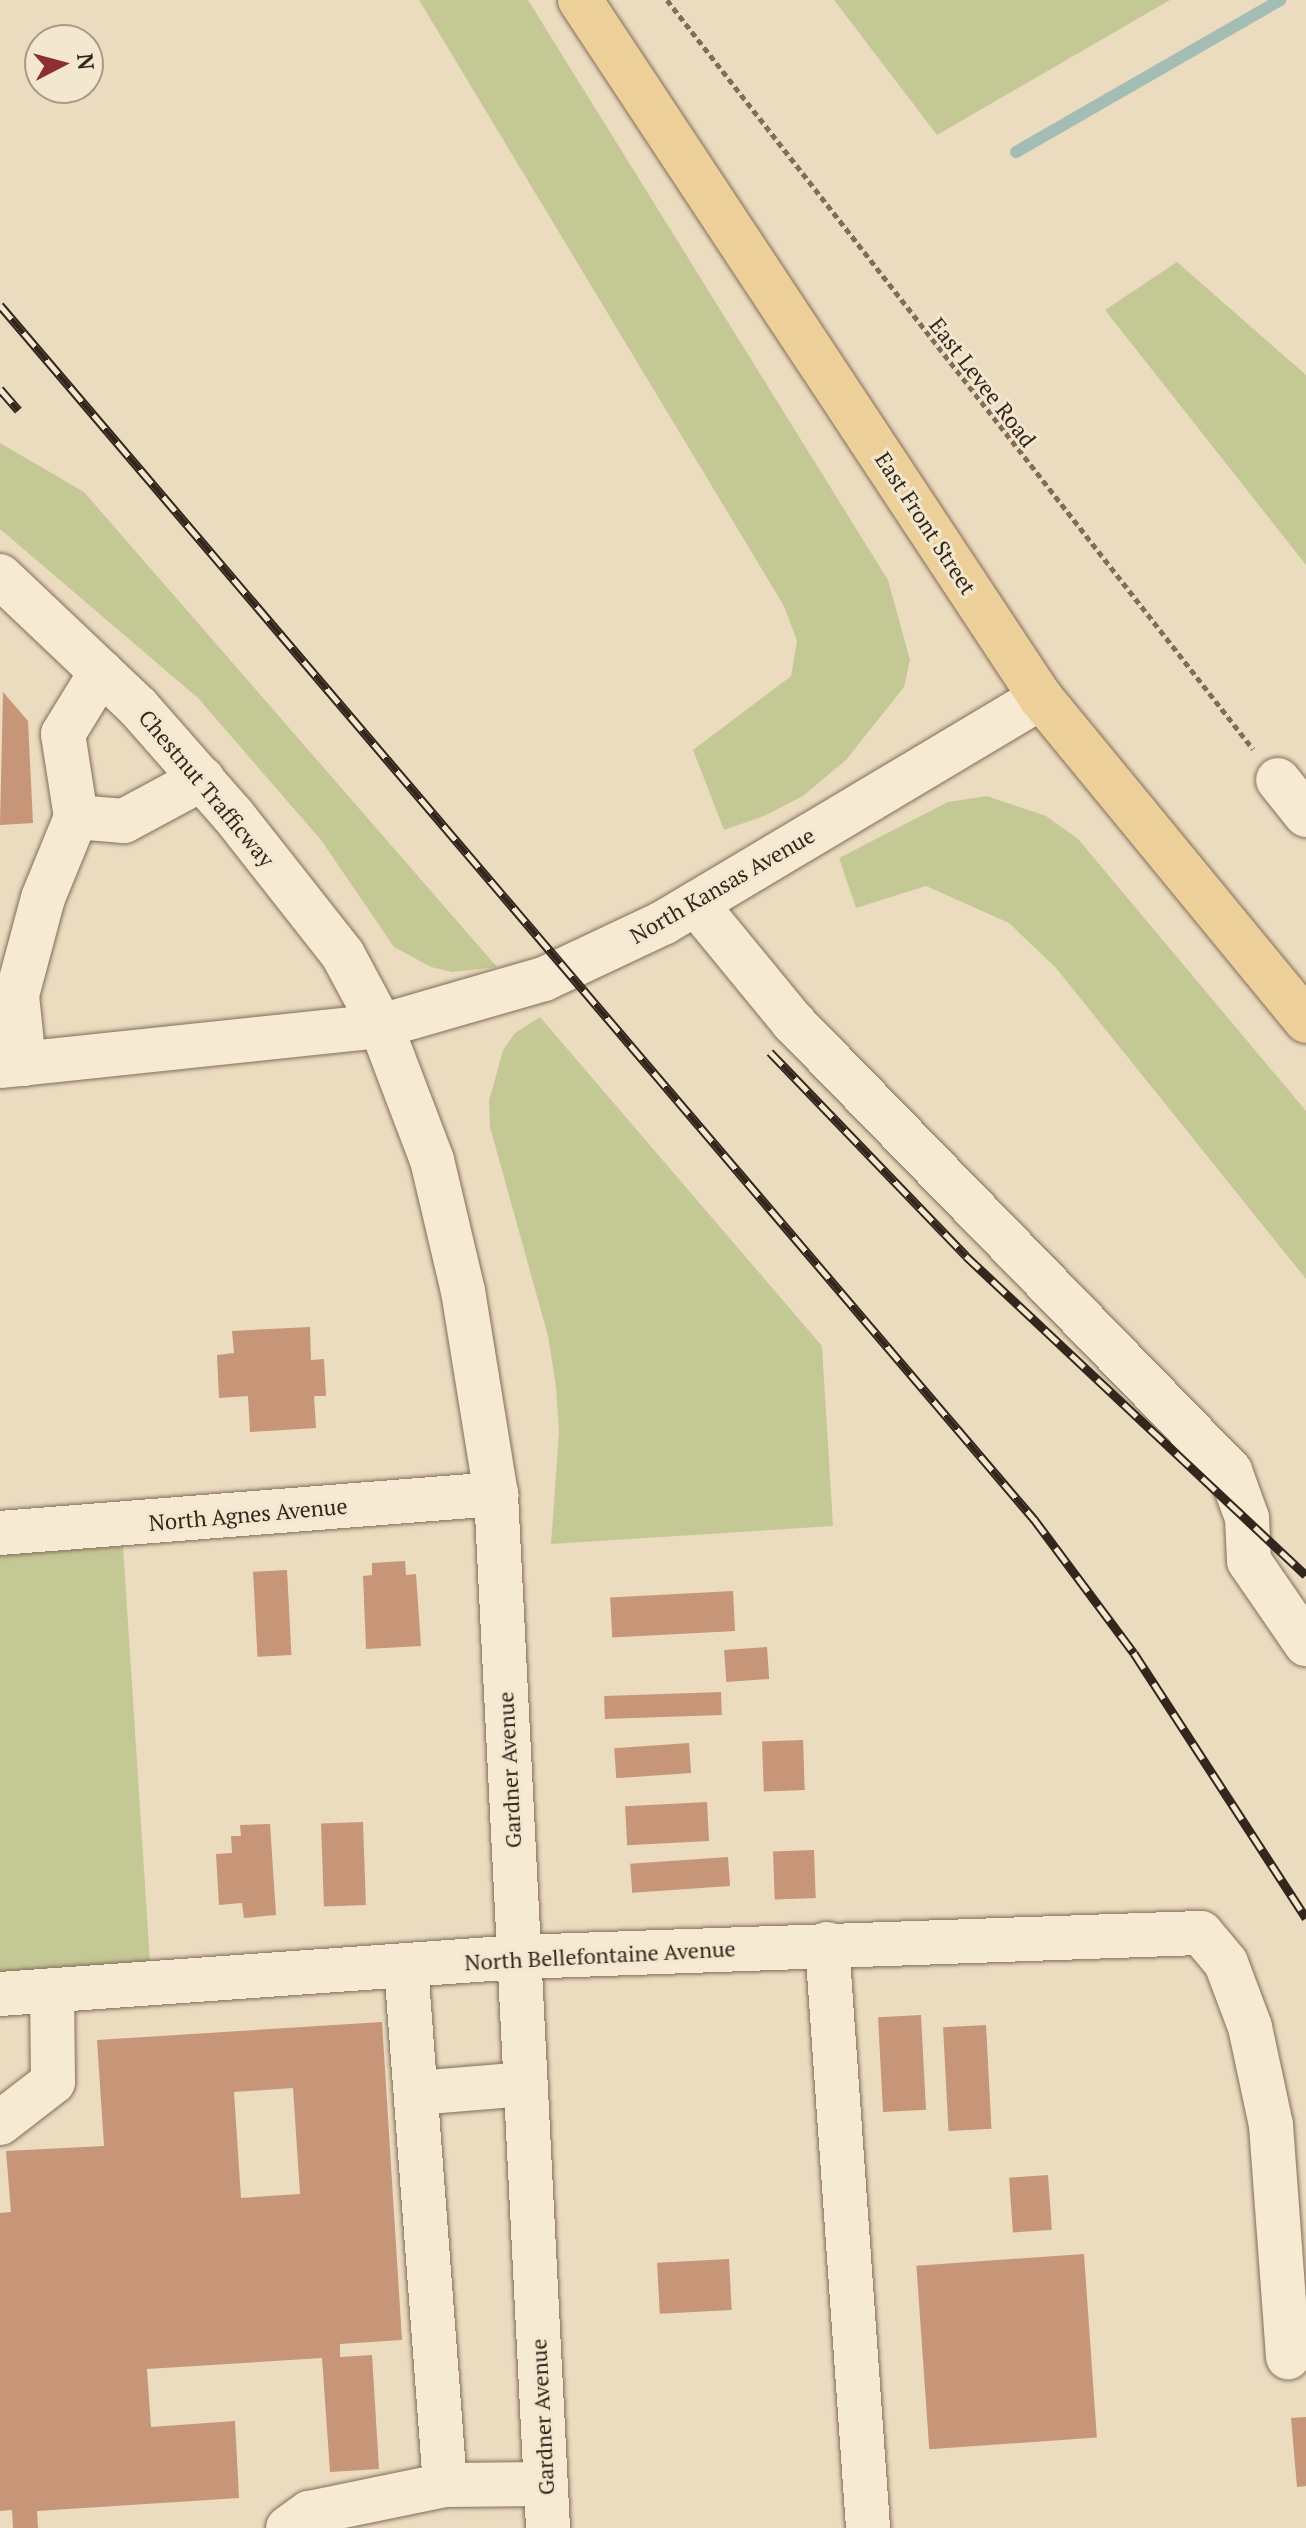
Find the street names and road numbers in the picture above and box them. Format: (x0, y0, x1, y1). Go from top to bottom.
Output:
street label: East Levee Road (924, 312, 1042, 452)
street label: East Front Street (870, 447, 982, 599)
street label: Chestnut Trafficway (134, 704, 280, 872)
street label: North Kansas Avenue (625, 821, 819, 949)
street label: North Agnes Avenue (147, 1492, 349, 1536)
street label: Gardner Avenue (492, 1691, 526, 1849)
street label: North Bellefontaine Avenue (464, 1935, 736, 1975)
street label: Gardner Avenue (525, 2338, 559, 2496)

